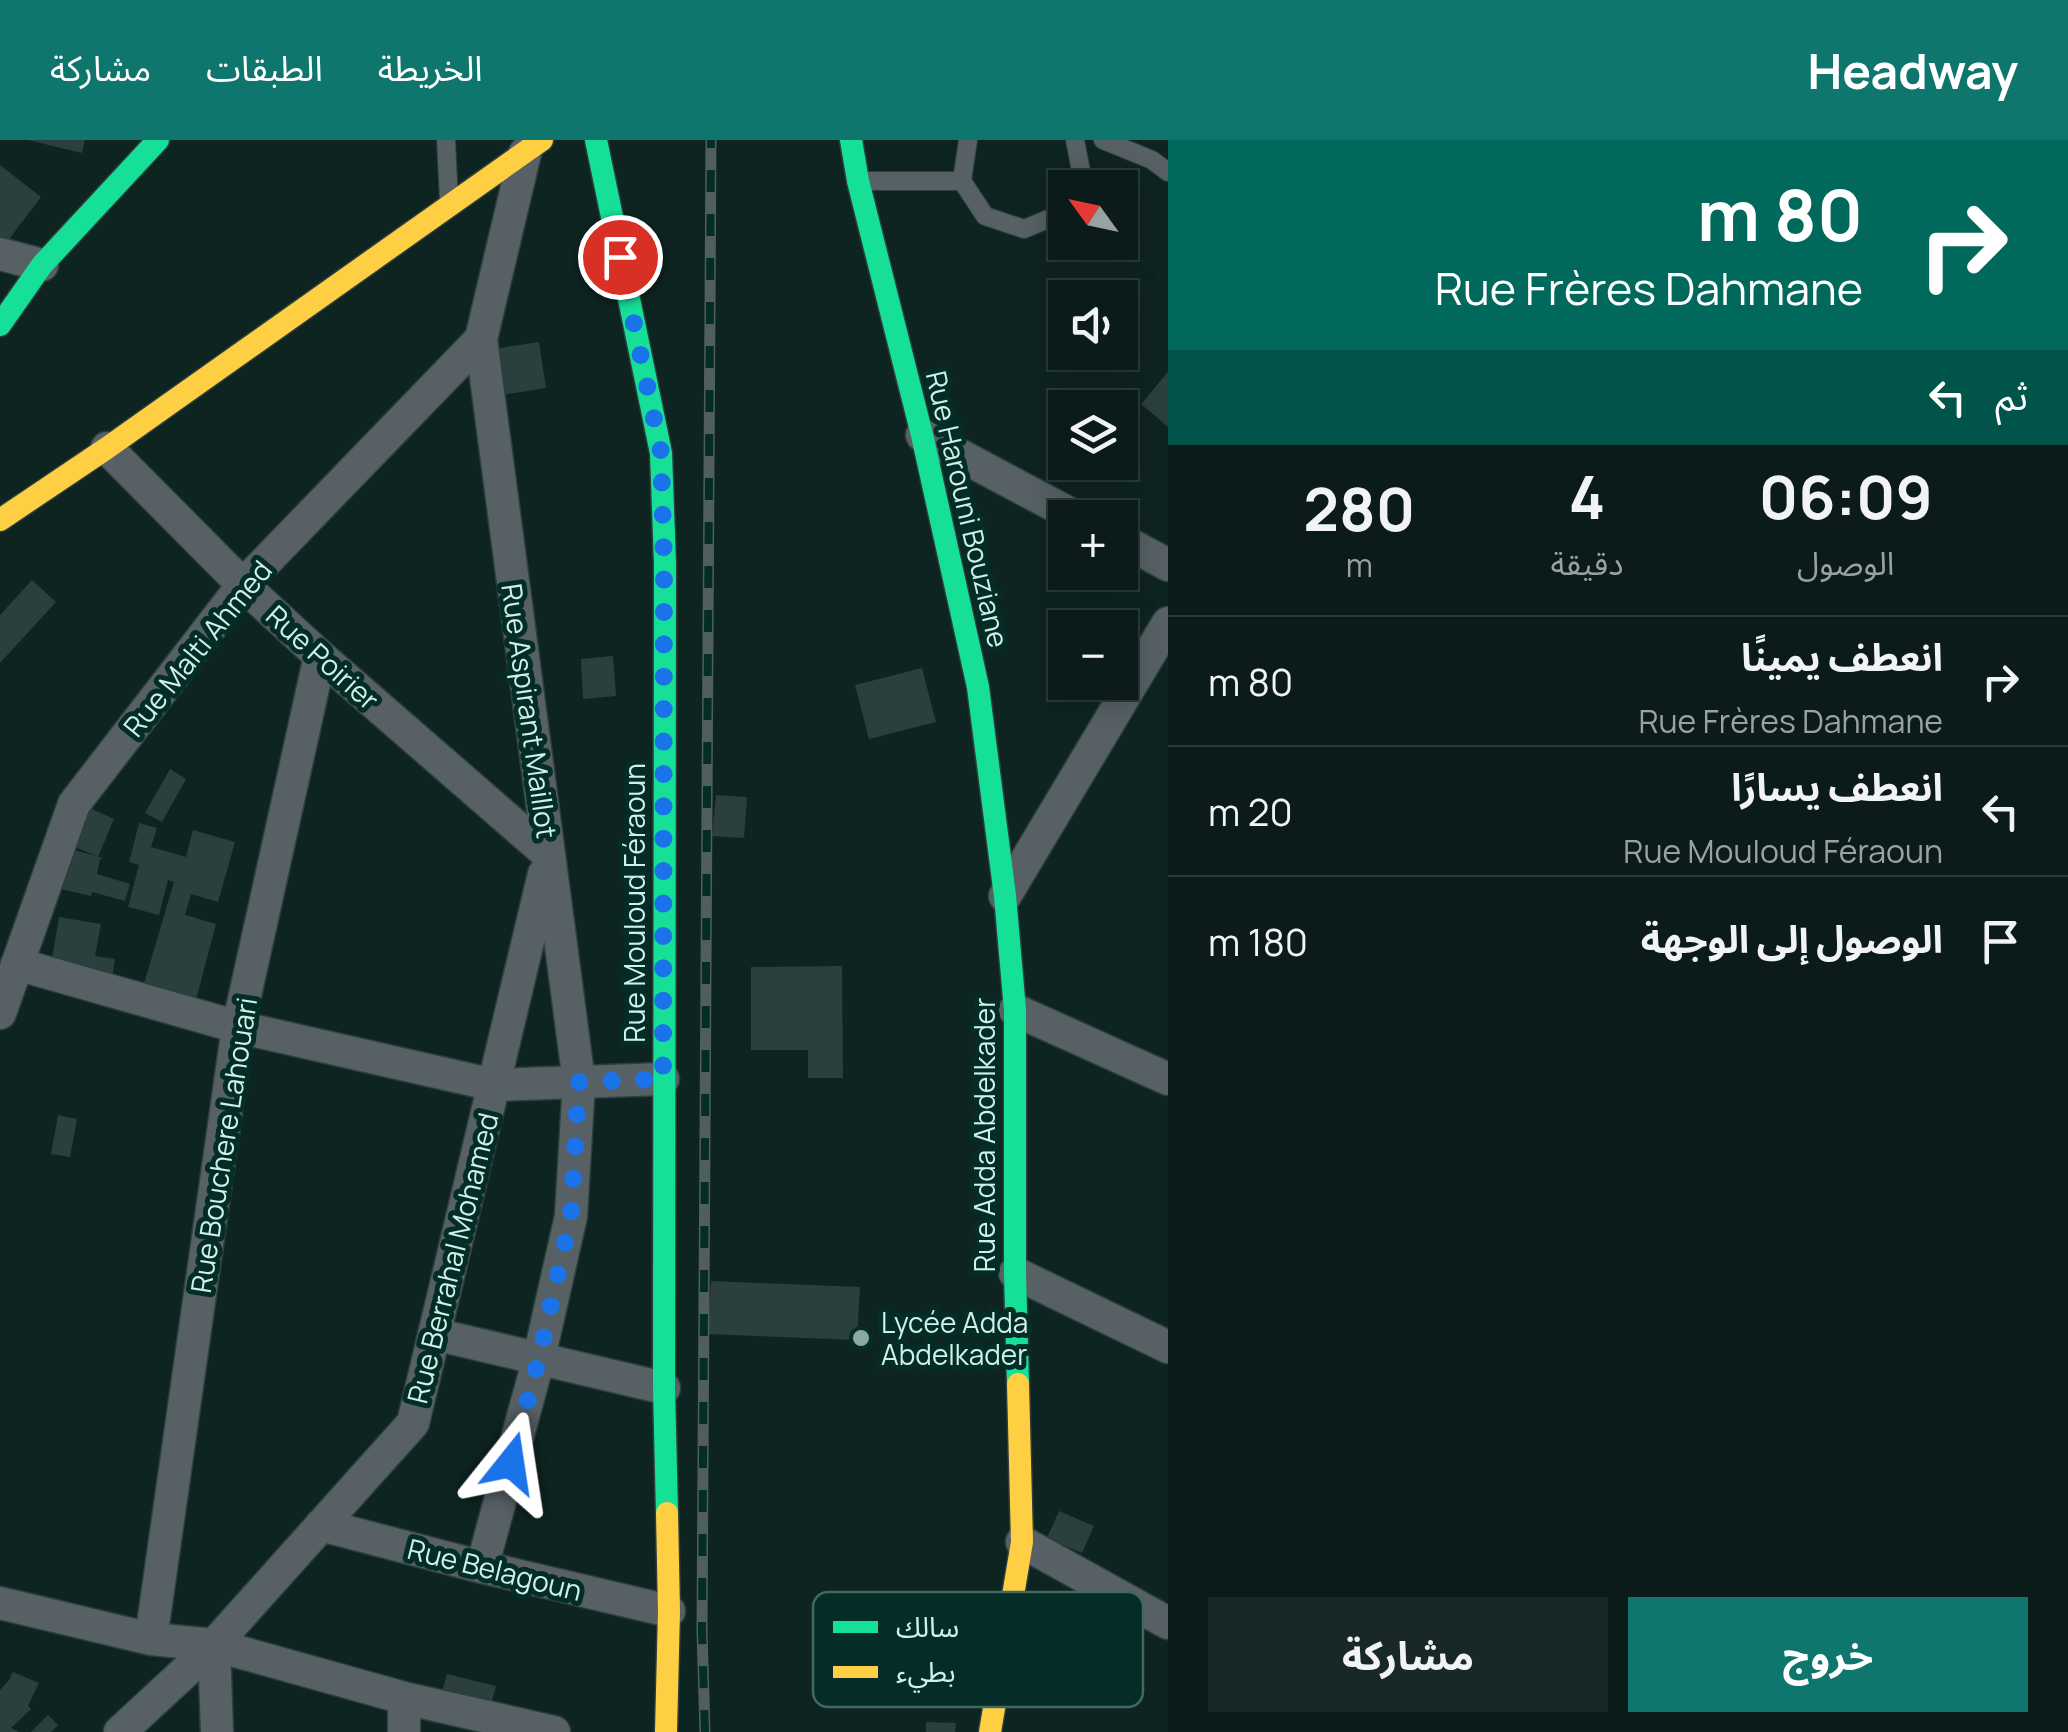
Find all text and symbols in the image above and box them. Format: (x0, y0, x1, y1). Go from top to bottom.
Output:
text: Headway (1808, 38, 2018, 103)
text: مشاركة (50, 44, 151, 92)
text: الطبقات (206, 44, 323, 92)
text: الخريطة (378, 44, 483, 92)
text: 80 m (1697, 166, 1863, 262)
north arrow (1048, 170, 1138, 260)
map controls (1048, 170, 1138, 700)
icon: right (1898, 180, 2028, 310)
pin (578, 215, 663, 300)
icon: arrive (593, 230, 648, 285)
text: Rue Frères Dahmane (1435, 257, 1863, 319)
button: sound (1048, 280, 1138, 370)
street label: Rue Harouni Bouziane (918, 367, 1018, 651)
text: ثم (1995, 369, 2028, 421)
icon: left (1920, 370, 1975, 425)
button: layers (1048, 390, 1138, 480)
text: 4 (1569, 455, 1605, 537)
text: 06:09 (1759, 455, 1933, 537)
text: 280 (1303, 467, 1415, 549)
button: + (1048, 500, 1138, 590)
text: دقيقة (1551, 541, 1623, 585)
text: الوصول (1797, 541, 1894, 585)
text: m (1346, 543, 1373, 587)
street label: Rue Malti Ahmed (114, 552, 280, 744)
street label: Rue Aspirant Maillot (493, 581, 567, 841)
street label: Rue Poirier (259, 596, 387, 718)
button: − (1048, 610, 1138, 700)
text: انعطف يمينًا (1741, 630, 1943, 682)
icon: right (1973, 654, 2028, 709)
text: 80 m (1208, 655, 1293, 707)
text: Rue Frères Dahmane (1638, 699, 1943, 743)
text: انعطف يسارًا (1731, 760, 1943, 812)
street label: Rue Mouloud Féraoun (615, 763, 653, 1043)
icon: left (1973, 784, 2028, 839)
text: 20 m (1208, 785, 1293, 837)
text: Rue Mouloud Féraoun (1623, 829, 1943, 873)
text: الوصول إلى الوجهة (1641, 912, 1943, 964)
icon: arrive (1973, 914, 2028, 969)
text: 180 m (1208, 915, 1308, 967)
street label: Rue Bouchere Lahouari (181, 994, 265, 1296)
street label: Rue Adda Abdelkader (965, 998, 1003, 1272)
street label: Rue Berrahal Mohamed (397, 1109, 507, 1407)
place label: Lycée Adda Abdelkader (881, 1303, 1028, 1373)
marker: Lycée Adda Abdelkader (850, 1327, 872, 1349)
position arrow (459, 1411, 563, 1515)
street label: Rue Belagoun (404, 1529, 586, 1609)
legend (813, 1592, 1143, 1707)
button: مشاركة (1208, 1597, 1608, 1712)
button: خروج (1628, 1597, 2028, 1712)
text: سالك (896, 1607, 959, 1645)
text: بطيء (896, 1652, 956, 1693)

